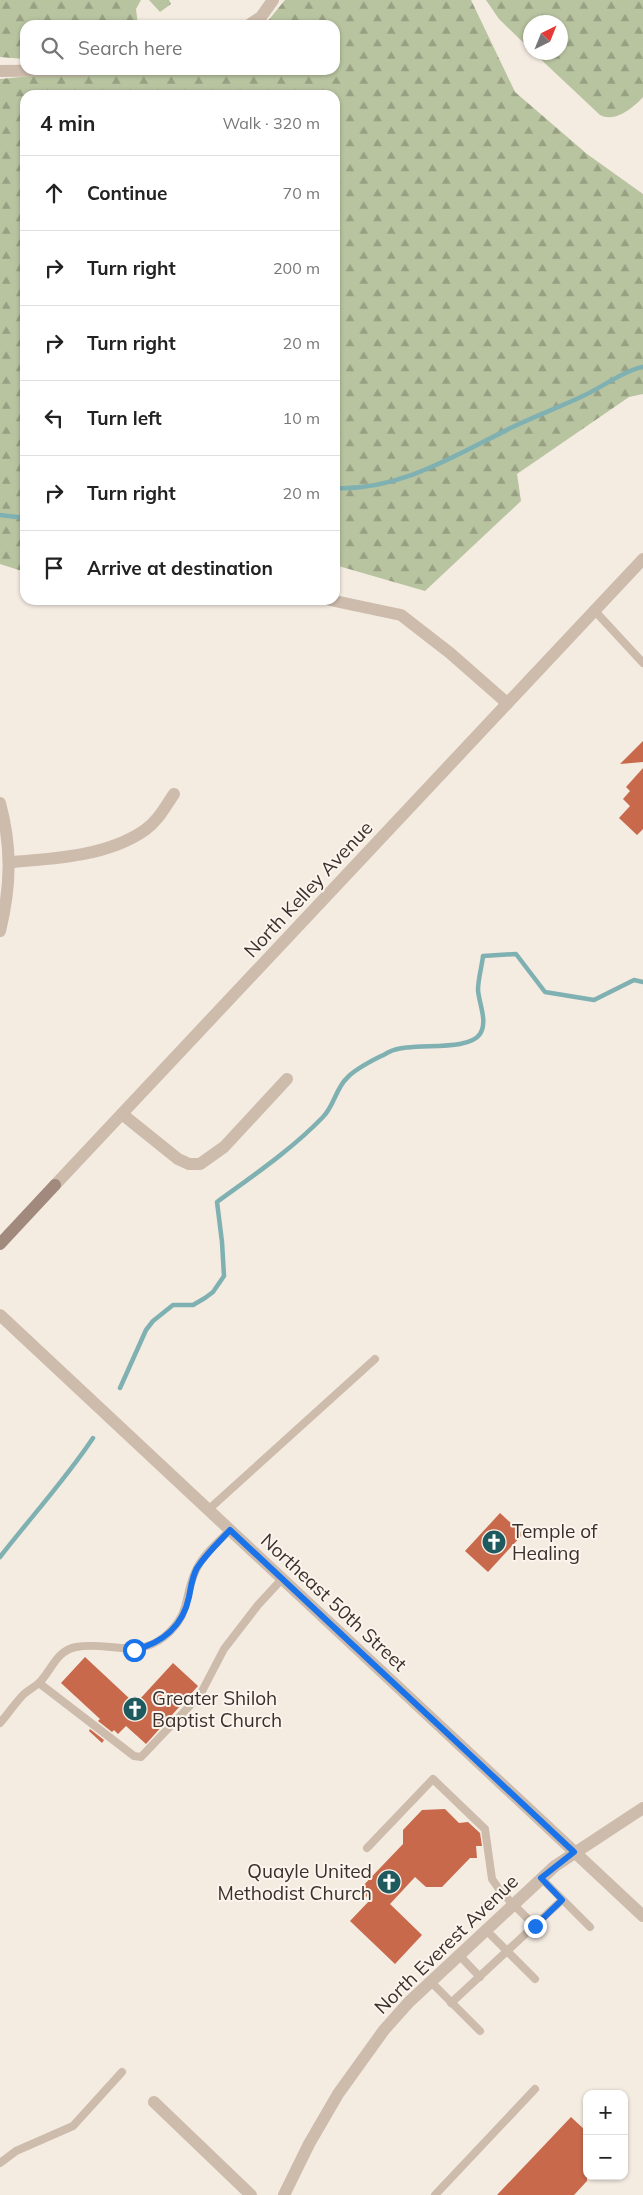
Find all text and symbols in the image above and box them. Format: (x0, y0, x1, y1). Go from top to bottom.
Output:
north arrow (523, 15, 568, 60)
search box (20, 20, 340, 75)
icon: search (38, 34, 66, 62)
text: Search here (78, 36, 182, 60)
text: 4 min (40, 110, 95, 136)
text: Walk · 320 m (222, 113, 320, 133)
icon: ahead (40, 179, 68, 207)
text: Continue (87, 181, 167, 205)
text: 70 m (283, 183, 320, 203)
icon: right (40, 254, 68, 282)
text: Turn right (87, 256, 176, 280)
text: 200 m (273, 258, 320, 278)
icon: right (40, 329, 68, 357)
text: Turn right (87, 331, 176, 355)
text: 20 m (283, 333, 320, 353)
icon: left (40, 404, 68, 432)
text: Turn left (87, 406, 162, 430)
text: 10 m (283, 408, 320, 428)
icon: right (40, 479, 68, 507)
text: Turn right (87, 481, 176, 505)
text: 20 m (283, 483, 320, 503)
icon: arrive (40, 554, 68, 582)
text: Arrive at destination (87, 556, 273, 580)
street label: North Kelley Avenue (239, 816, 377, 962)
place label: Temple of Healing (512, 1519, 598, 1565)
street label: Northeast 50th Street (256, 1528, 412, 1676)
church icon: Temple of Healing (481, 1529, 507, 1555)
route start (123, 1639, 146, 1662)
place label: Greater Shiloh Baptist Church (152, 1686, 282, 1732)
church icon: Greater Shiloh Baptist Church (122, 1696, 148, 1722)
place label: Quayle United Methodist Church (217, 1859, 372, 1905)
street label: North Everest Avenue (369, 1869, 523, 2019)
church icon: Quayle United Methodist Church (376, 1869, 402, 1895)
route end (524, 1915, 547, 1938)
map controls (583, 2090, 628, 2180)
button: + (583, 2090, 628, 2135)
button: − (583, 2135, 628, 2180)

